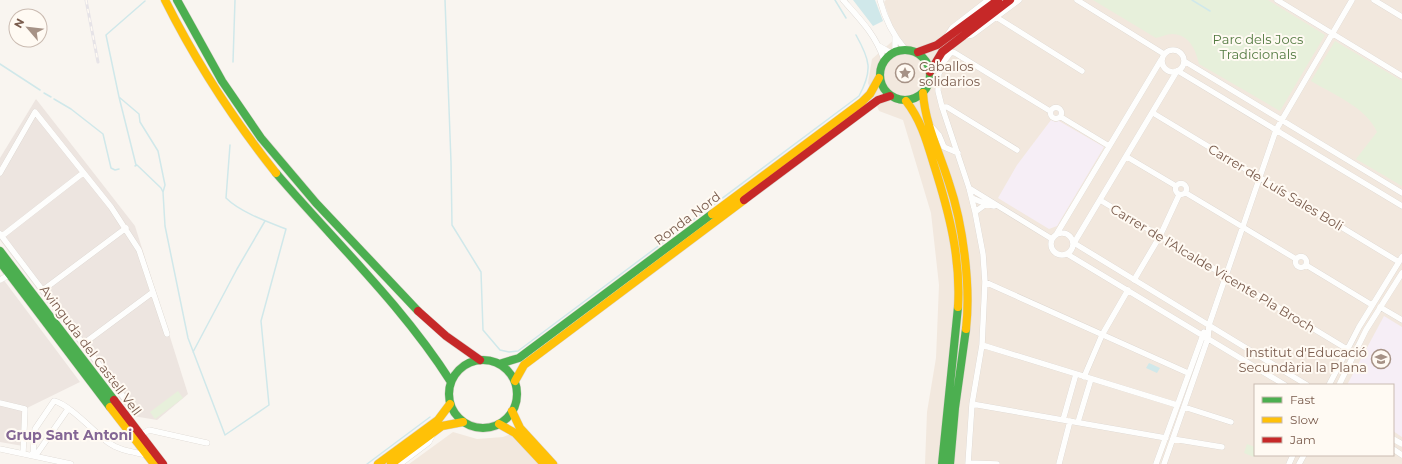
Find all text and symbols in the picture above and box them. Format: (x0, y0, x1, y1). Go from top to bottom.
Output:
north arrow (8, 8, 48, 48)
text: N (11, 16, 27, 31)
park label: Parc dels Jocs Tradicionals (1213, 31, 1303, 62)
place label: Caballos solidarios (919, 58, 980, 89)
place icon: Caballos solidarios (894, 62, 916, 84)
street label: Carrer de Luís Sales Boli (1206, 140, 1346, 234)
street label: Ronda Nord (651, 188, 723, 248)
street label: Carrer de l'Alcalde Vicente Pla Broch (1108, 200, 1318, 336)
street label: Avinguda del Castell Vell (37, 282, 145, 418)
place label: Institut d'Educació Secundària la Plana (1239, 344, 1367, 375)
school or university icon: Institut d'Educació Secundària la Plana (1370, 348, 1392, 370)
legend (1254, 384, 1394, 456)
text: Fast (1290, 392, 1315, 407)
text: Slow (1290, 412, 1319, 427)
district label: Grup Sant Antoni (6, 426, 132, 444)
text: Jam (1289, 432, 1316, 447)

